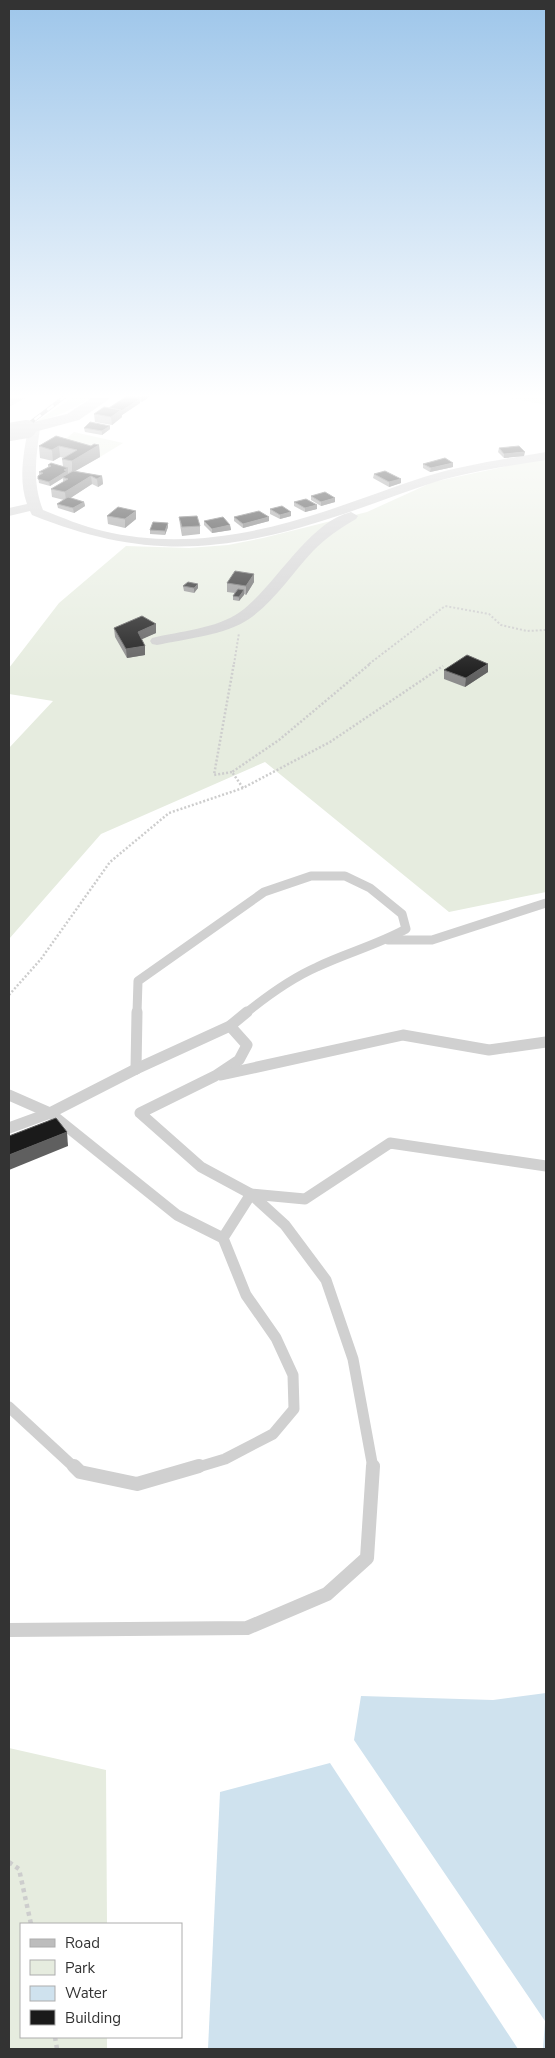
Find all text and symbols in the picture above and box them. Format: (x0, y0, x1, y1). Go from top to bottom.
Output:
legend (20, 1923, 182, 2038)
text: Road (65, 1933, 100, 1953)
text: Park (65, 1958, 95, 1978)
text: Water (65, 1983, 108, 2003)
text: Building (65, 2008, 121, 2028)

